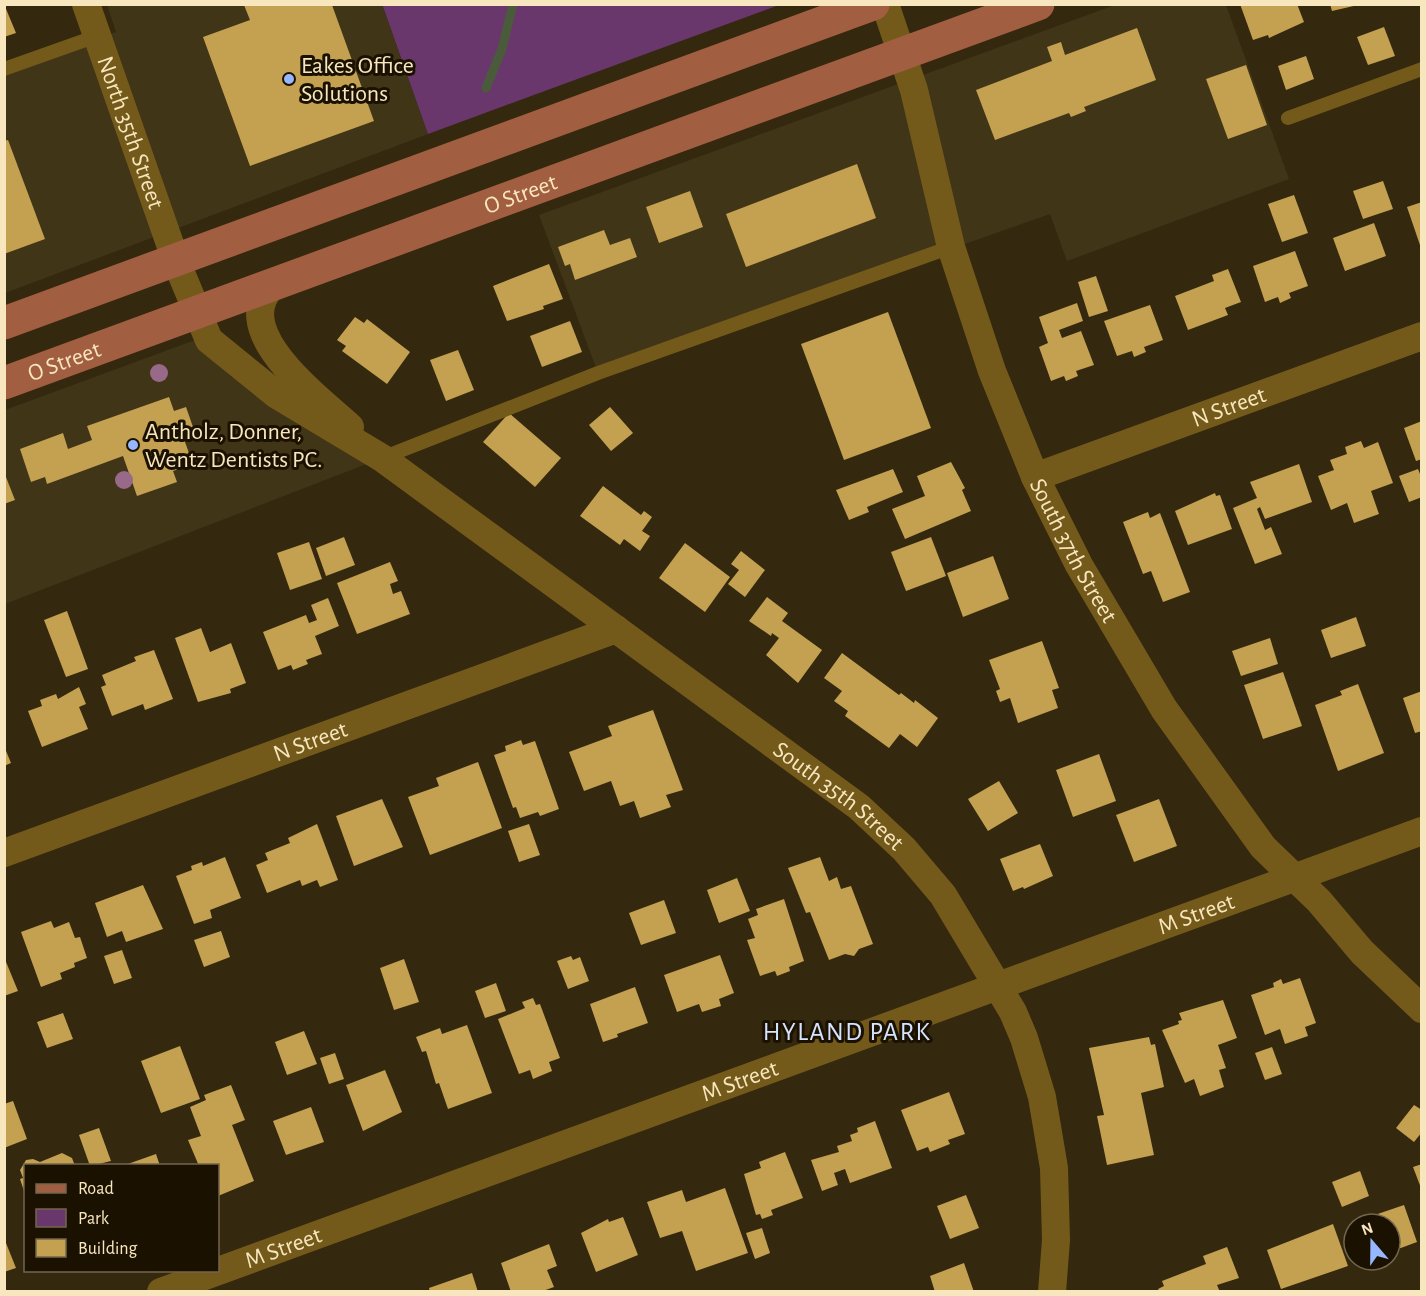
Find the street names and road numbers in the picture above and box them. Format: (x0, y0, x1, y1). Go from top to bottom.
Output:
street label: North 35th Street (92, 53, 168, 212)
street label: O Street (481, 170, 561, 219)
street label: O Street (25, 337, 104, 386)
street label: N Street (1189, 383, 1269, 432)
street label: South 37th Street (1025, 475, 1121, 627)
street label: N Street (270, 717, 351, 766)
street label: South 35th Street (768, 738, 908, 856)
street label: M Street (1155, 890, 1238, 939)
street label: M Street (698, 1056, 782, 1106)
street label: M Street (242, 1223, 325, 1273)

